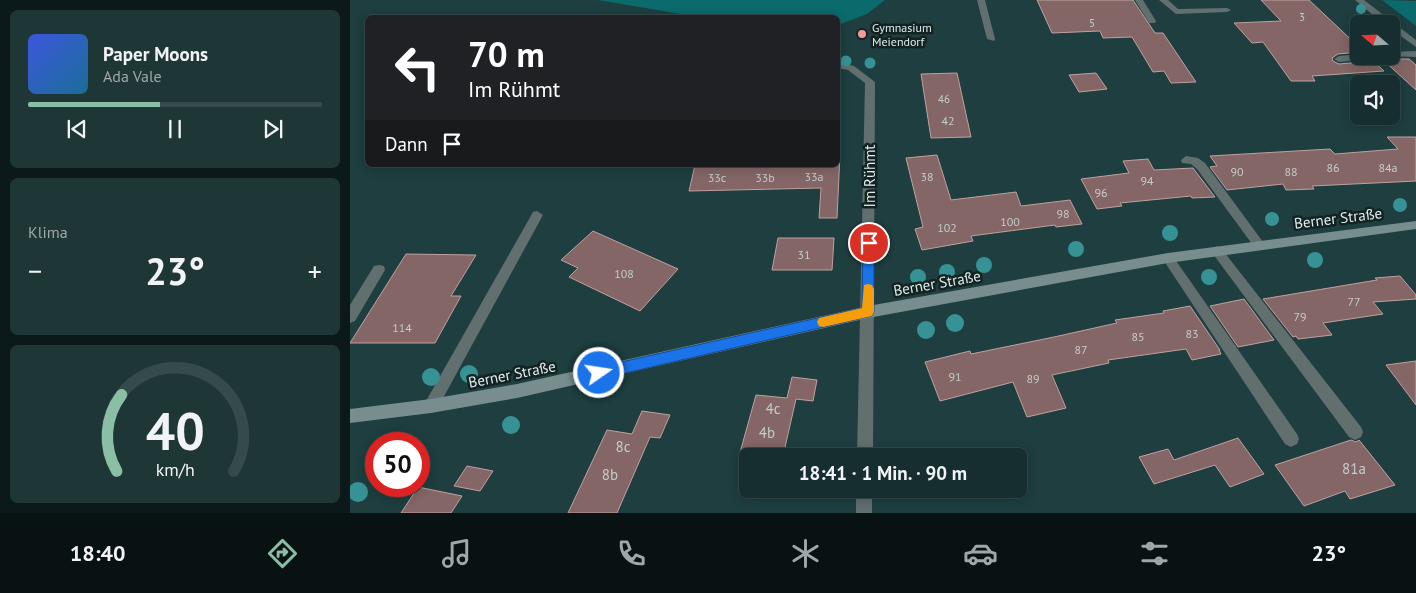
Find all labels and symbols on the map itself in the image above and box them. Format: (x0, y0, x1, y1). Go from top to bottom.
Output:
house number: 3 (1299, 10, 1305, 24)
north arrow (1350, 15, 1400, 65)
house number: 5 (1089, 16, 1095, 30)
place label: Gymnasium Meiendorf (872, 20, 932, 49)
marker: Gymnasium Meiendorf (856, 28, 868, 40)
house number: 46 (938, 92, 950, 106)
house number: 42 (941, 113, 955, 128)
street label: Im Rühmt (860, 145, 879, 207)
house number: 86 (1326, 160, 1340, 175)
house number: 84a (1378, 160, 1398, 175)
house number: 90 (1230, 164, 1244, 179)
house number: 88 (1284, 164, 1298, 179)
house number: 33a (804, 169, 824, 184)
house number: 38 (920, 169, 934, 184)
house number: 33c (708, 170, 727, 185)
house number: 33b (755, 170, 775, 185)
house number: 94 (1140, 173, 1154, 188)
house number: 96 (1094, 185, 1108, 200)
street label: Berner Straße (1293, 203, 1383, 233)
house number: 98 (1056, 206, 1070, 221)
house number: 100 (1000, 214, 1020, 229)
house number: 102 (937, 220, 957, 235)
pin (848, 222, 890, 264)
house number: 31 (797, 247, 811, 262)
house number: 108 (614, 266, 634, 281)
street label: Berner Straße (892, 266, 982, 300)
house number: 77 (1347, 294, 1361, 309)
house number: 79 (1293, 309, 1307, 324)
house number: 114 (392, 320, 412, 335)
house number: 83 (1185, 326, 1199, 341)
house number: 85 (1131, 329, 1145, 344)
house number: 87 (1074, 342, 1088, 357)
position arrow (572, 346, 624, 398)
street label: Berner Straße (467, 356, 557, 392)
house number: 91 (948, 369, 962, 384)
house number: 89 (1026, 371, 1040, 386)
house number: 4c (766, 399, 781, 418)
house number: 4b (759, 423, 775, 442)
speed limit sign: 50 (365, 432, 430, 497)
house number: 8c (616, 437, 631, 456)
house number: 81a (1342, 459, 1366, 478)
house number: 8b (602, 465, 618, 484)

